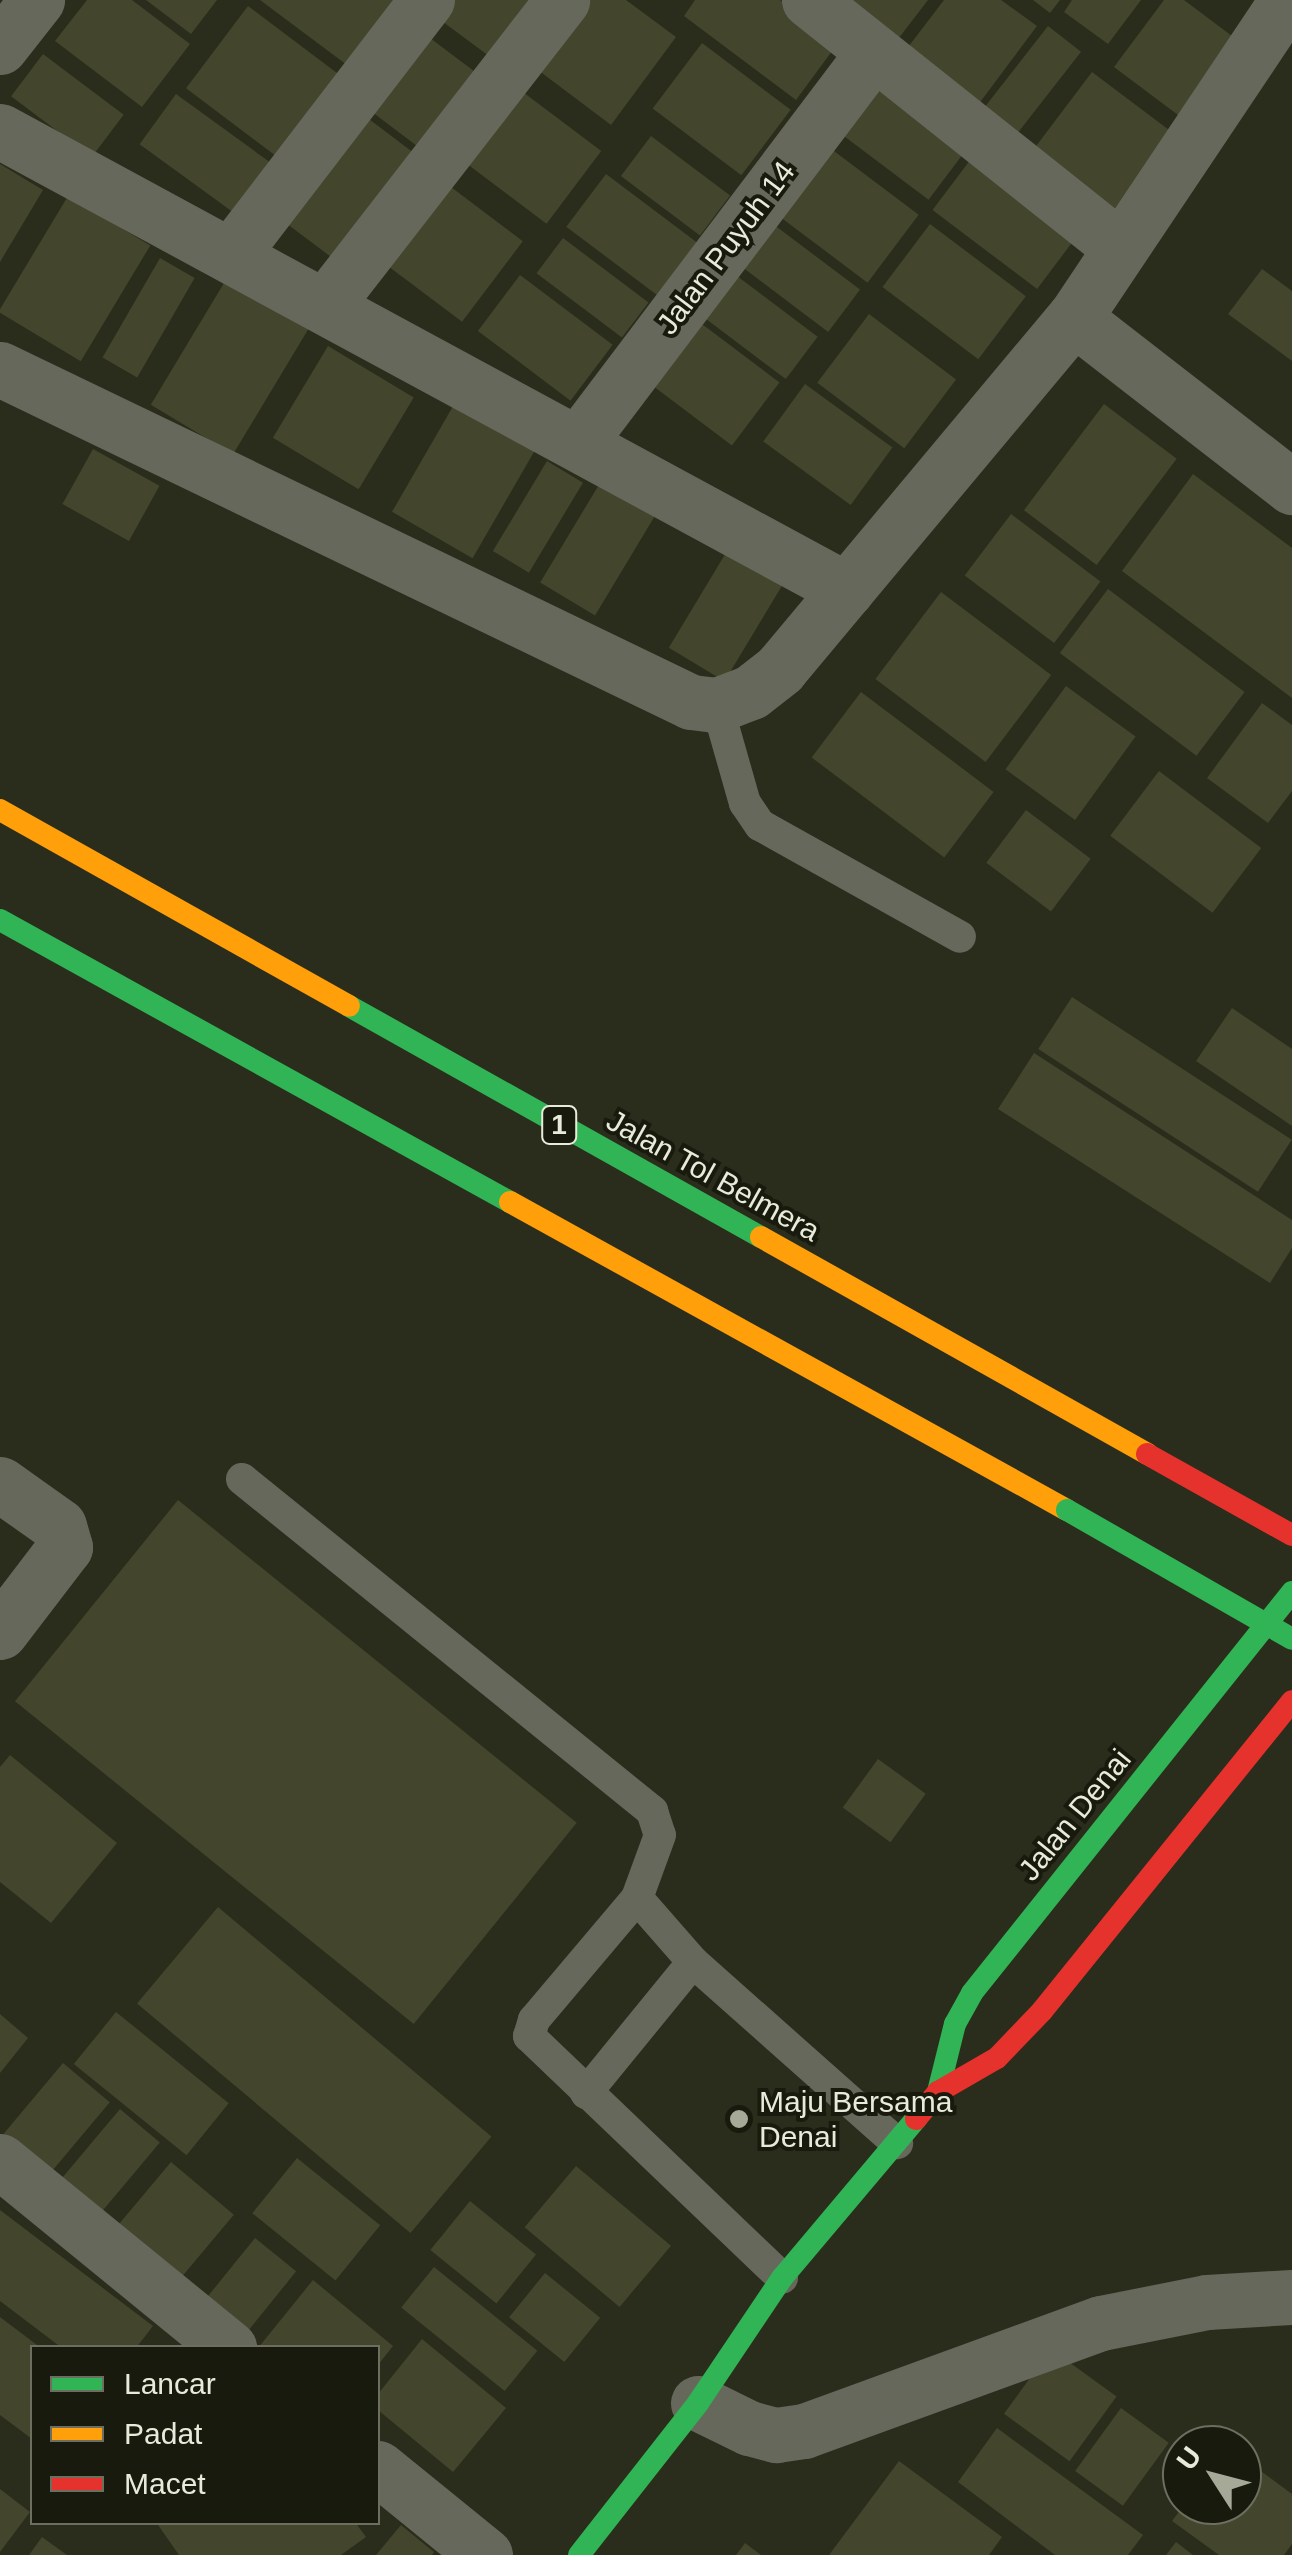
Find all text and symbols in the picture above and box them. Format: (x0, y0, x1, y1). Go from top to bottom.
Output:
street label: Jalan Puyuh 14 (649, 155, 803, 341)
road number: 1 (539, 1102, 579, 1148)
street label: Jalan Tol Belmera (600, 1102, 826, 1250)
street label: Jalan Denai (1011, 1742, 1139, 1888)
place label: Maju Bersama Denai (759, 2084, 952, 2154)
marker: Maju Bersama Denai (728, 2108, 750, 2130)
legend (30, 2345, 380, 2525)
text: Lancar (124, 2367, 216, 2400)
text: Padat (124, 2417, 202, 2450)
north arrow (1162, 2425, 1262, 2525)
text: U (1170, 2441, 1207, 2476)
text: Macet (124, 2467, 206, 2500)

